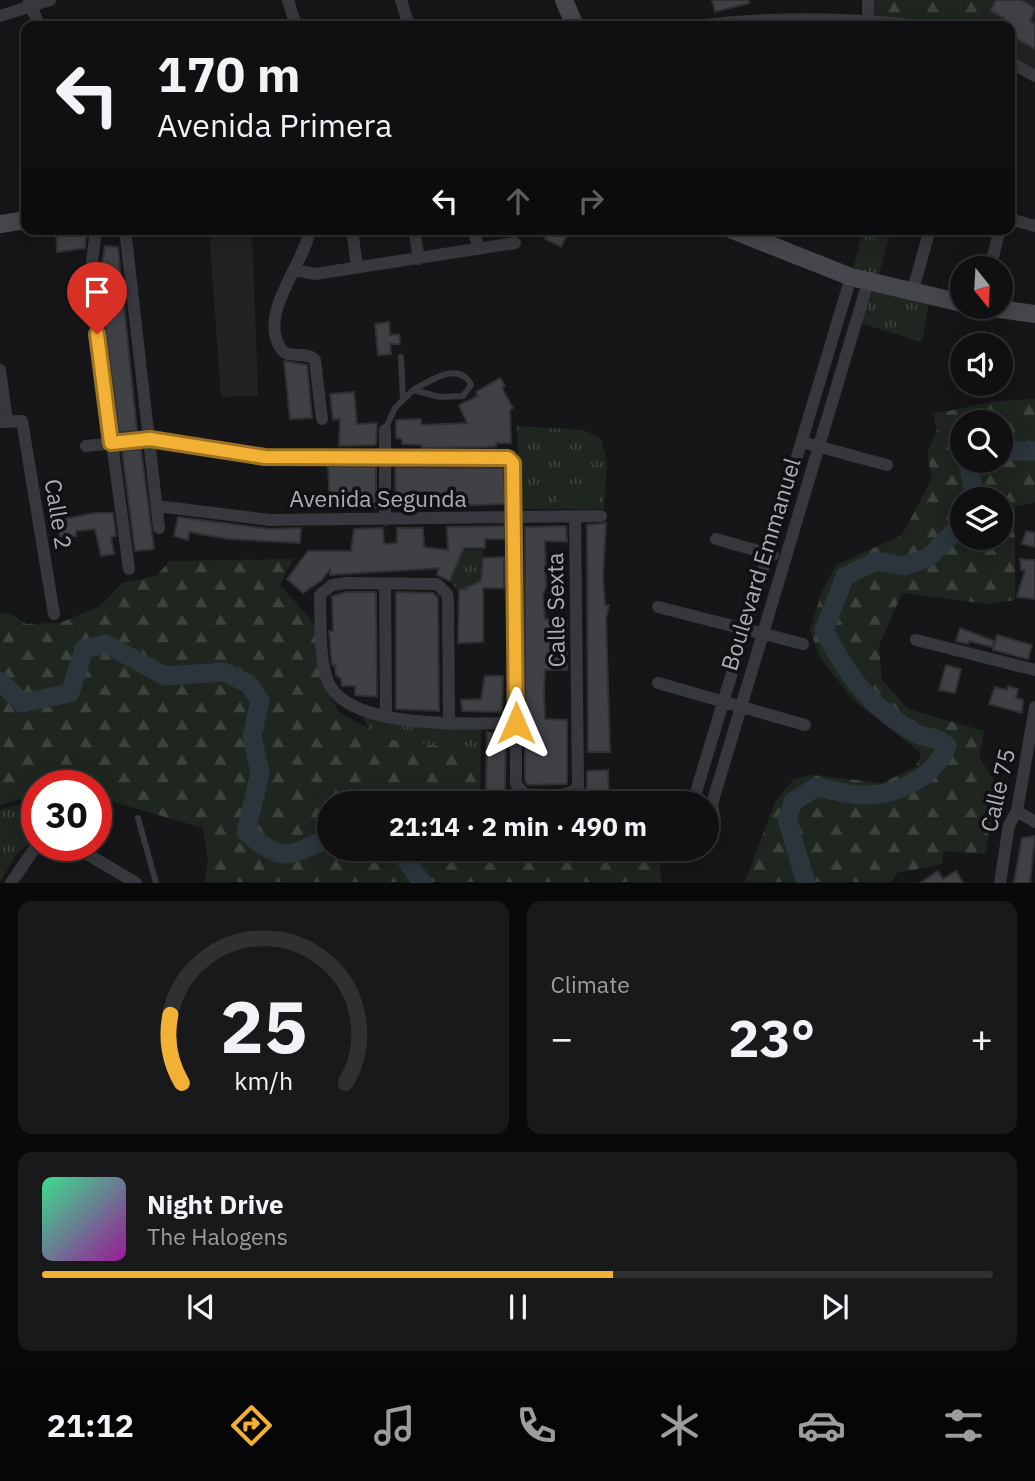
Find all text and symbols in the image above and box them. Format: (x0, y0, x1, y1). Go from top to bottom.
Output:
text: 170 m (157, 42, 301, 105)
icon: left (42, 49, 133, 140)
text: Avenida Primera (157, 104, 392, 146)
icon: left (426, 182, 464, 220)
icon: ahead (499, 182, 537, 220)
icon: right (572, 182, 610, 220)
north arrow (950, 256, 1013, 318)
map controls (950, 256, 1013, 550)
pin (67, 262, 127, 334)
icon: arrive (78, 273, 116, 311)
button: sound (950, 333, 1013, 396)
button: search (950, 410, 1013, 473)
street label: Boulevard Emmanuel (713, 454, 807, 674)
street label: Calle 2 (39, 477, 79, 551)
street label: Avenida Segunda (289, 483, 467, 513)
button: layers (950, 487, 1013, 550)
street label: Calle Sexta (539, 552, 571, 668)
position arrow (479, 686, 553, 760)
street label: Calle 75 (973, 745, 1021, 835)
speed limit sign: 30 (21, 770, 112, 861)
text: 21:14 · 2 min · 490 m (389, 809, 647, 843)
text: Climate (551, 969, 630, 999)
text: 25 (220, 979, 307, 1074)
text: 23° (728, 1004, 815, 1071)
text: − (551, 1013, 573, 1062)
text: + (970, 1013, 993, 1062)
text: km/h (234, 1064, 293, 1097)
text: Night Drive (147, 1187, 284, 1221)
text: The Halogens (147, 1221, 288, 1251)
icon: previous (182, 1288, 220, 1326)
icon: pause (499, 1288, 537, 1326)
icon: next (816, 1288, 854, 1326)
icon: directions (227, 1401, 276, 1450)
icon: music (370, 1401, 419, 1450)
icon: phone (512, 1401, 561, 1450)
icon: climate (655, 1401, 704, 1450)
icon: car (797, 1401, 846, 1450)
icon: filters (939, 1401, 988, 1450)
text: 21:12 (47, 1404, 134, 1446)

